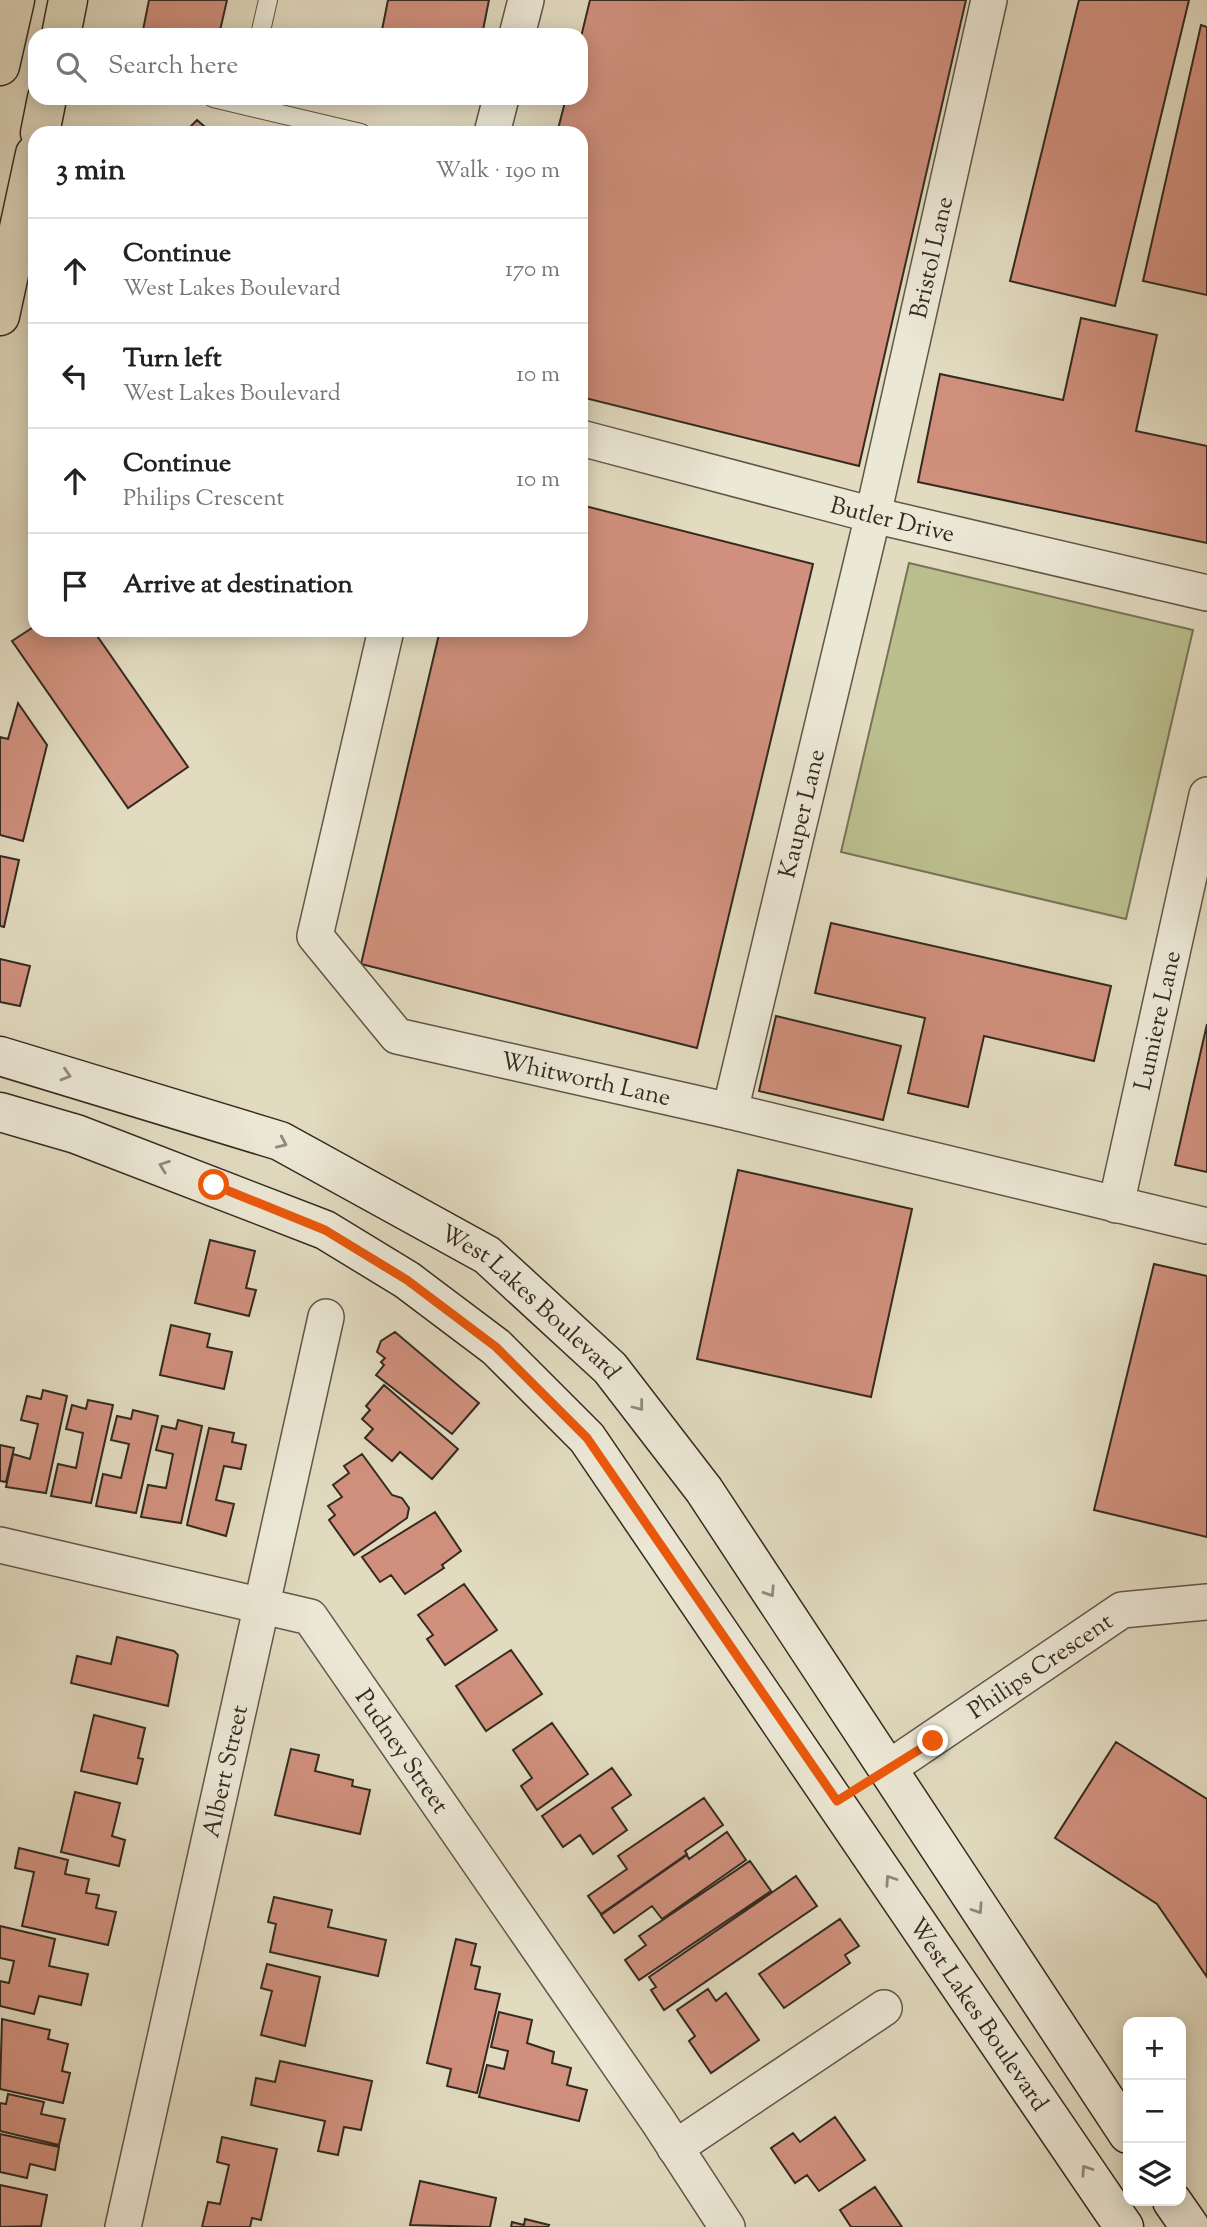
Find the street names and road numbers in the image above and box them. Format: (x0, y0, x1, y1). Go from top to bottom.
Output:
street label: Bristol Lane (903, 194, 963, 322)
street label: Butler Drive (826, 489, 958, 552)
street label: Kauper Lane (771, 746, 835, 882)
street label: Lumiere Lane (1127, 948, 1191, 1094)
street label: Whitworth Lane (497, 1045, 674, 1116)
street label: West Lakes Boulevard (433, 1217, 628, 1388)
street label: Philips Crescent (962, 1606, 1120, 1729)
street label: Pudney Street (346, 1683, 456, 1821)
street label: Albert Street (195, 1702, 258, 1841)
street label: West Lakes Boulevard (899, 1912, 1056, 2119)

